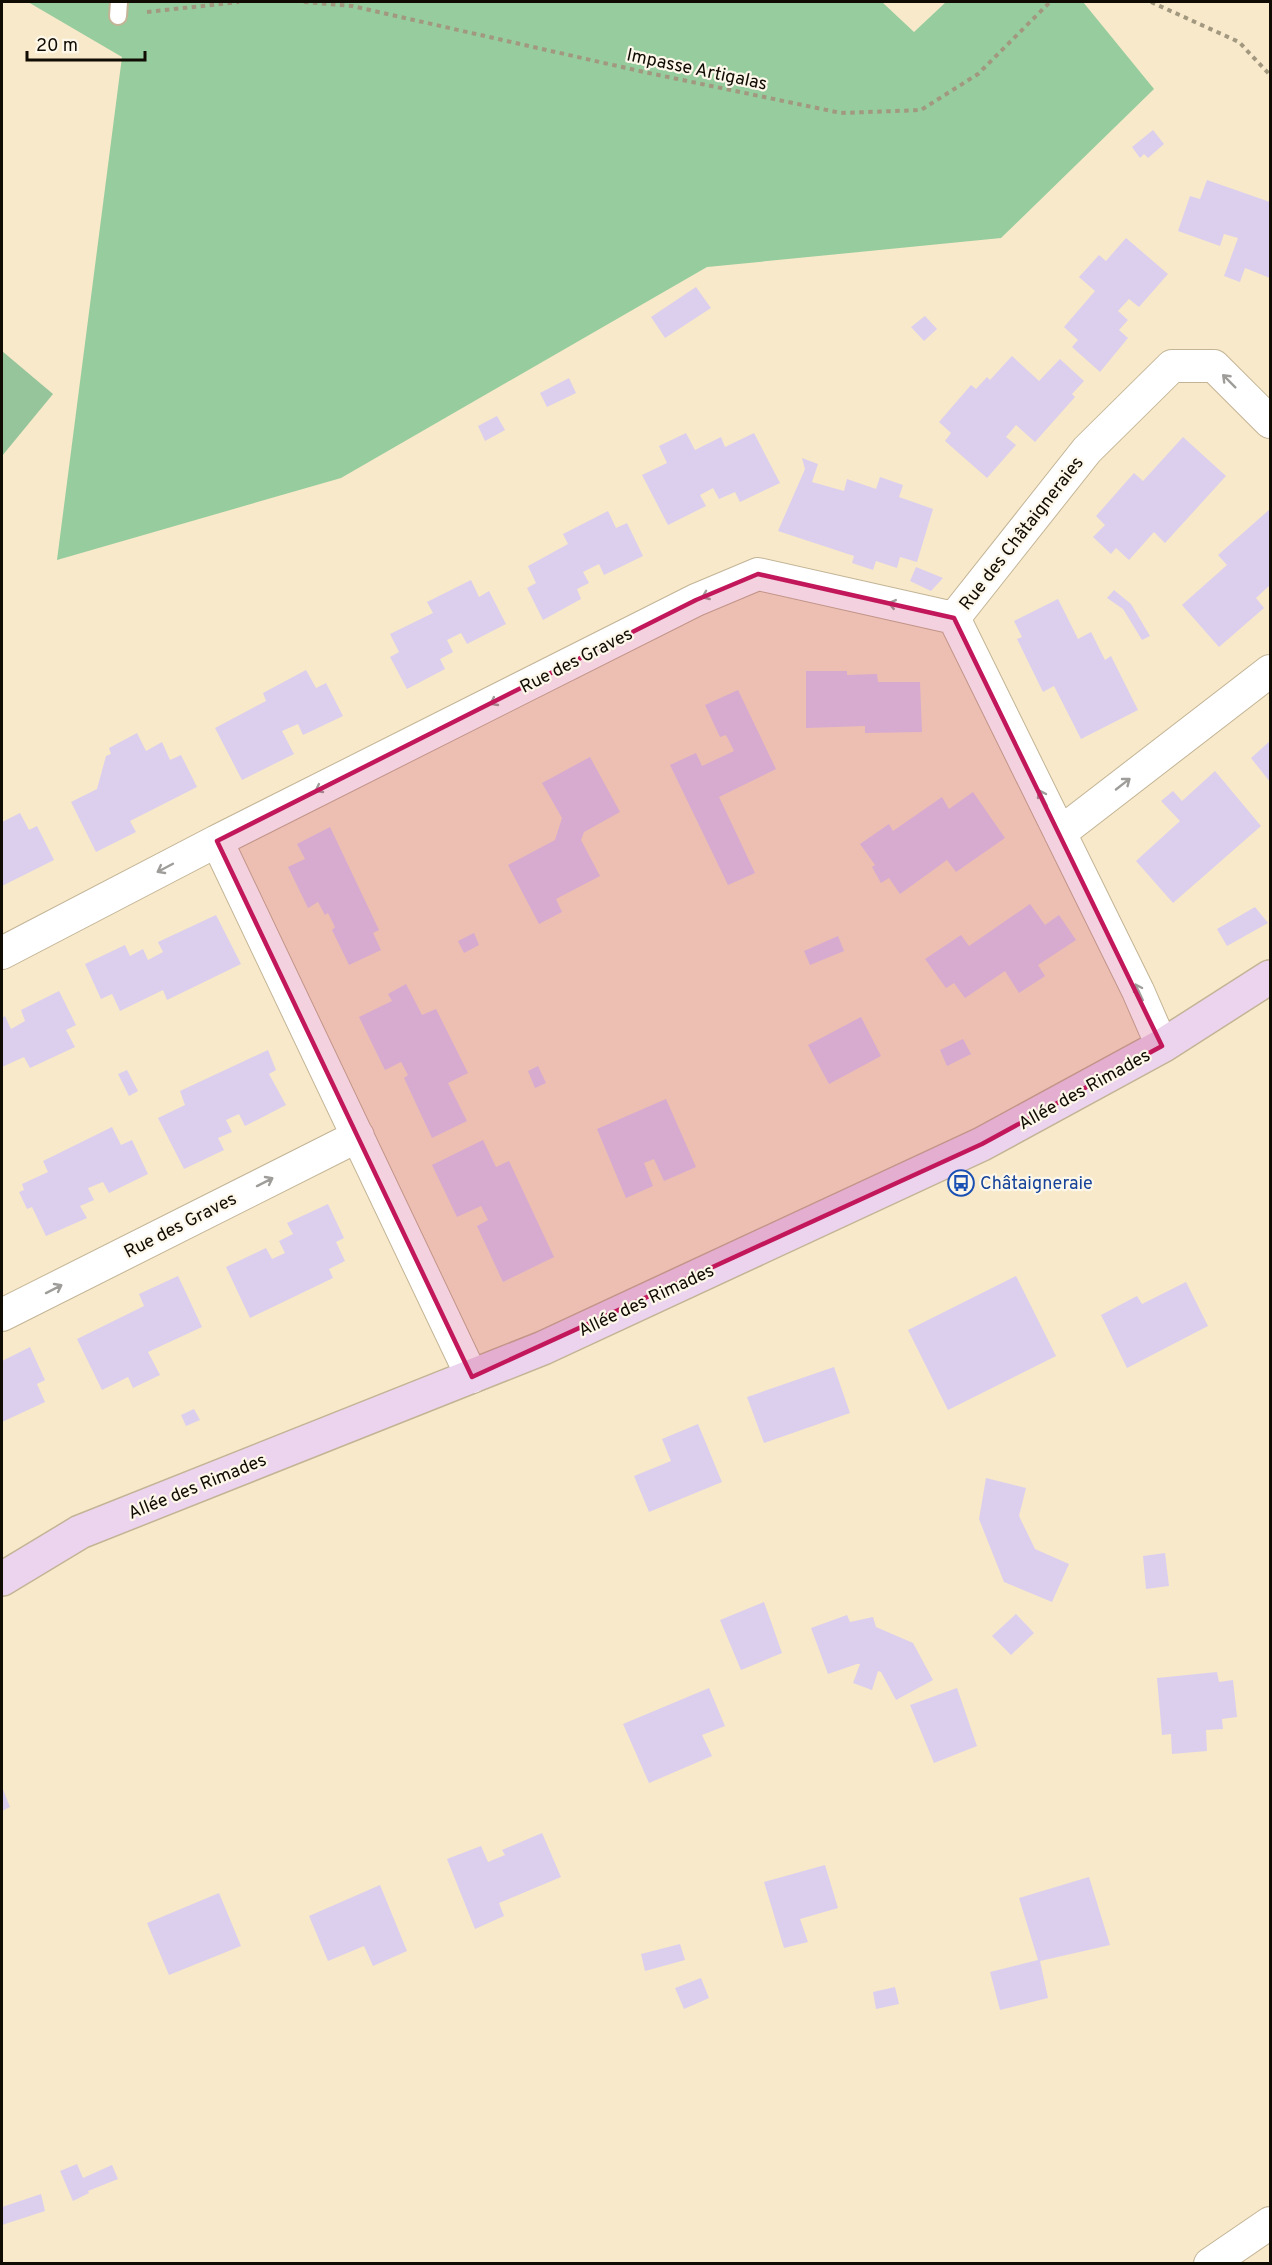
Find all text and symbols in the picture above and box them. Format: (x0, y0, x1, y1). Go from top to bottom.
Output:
scale bar (27, 24, 146, 62)
text: 20 m (36, 35, 78, 58)
street label: Impasse Artigalas (624, 44, 769, 97)
one-way arrow (1221, 374, 1236, 389)
street label: Rue des Châtaigneraies (955, 452, 1089, 615)
one-way arrow (701, 589, 719, 600)
one-way arrow (888, 599, 907, 610)
street label: Rue des Graves (516, 623, 637, 700)
one-way arrow (489, 694, 507, 706)
one-way arrow (1115, 778, 1131, 791)
one-way arrow (315, 782, 333, 794)
one-way arrow (1037, 790, 1049, 808)
one-way arrow (157, 863, 175, 874)
one-way arrow (1132, 984, 1144, 1002)
street label: Allée des Rimades (1015, 1045, 1155, 1136)
bus stop icon: Châtaigneraie (946, 1168, 976, 1198)
place label: Châtaigneraie (980, 1173, 1093, 1196)
one-way arrow (256, 1176, 274, 1187)
street label: Rue des Graves (120, 1188, 241, 1265)
street label: Allée des Rimades (575, 1260, 718, 1343)
one-way arrow (44, 1283, 62, 1294)
street label: Allée des Rimades (125, 1449, 270, 1526)

